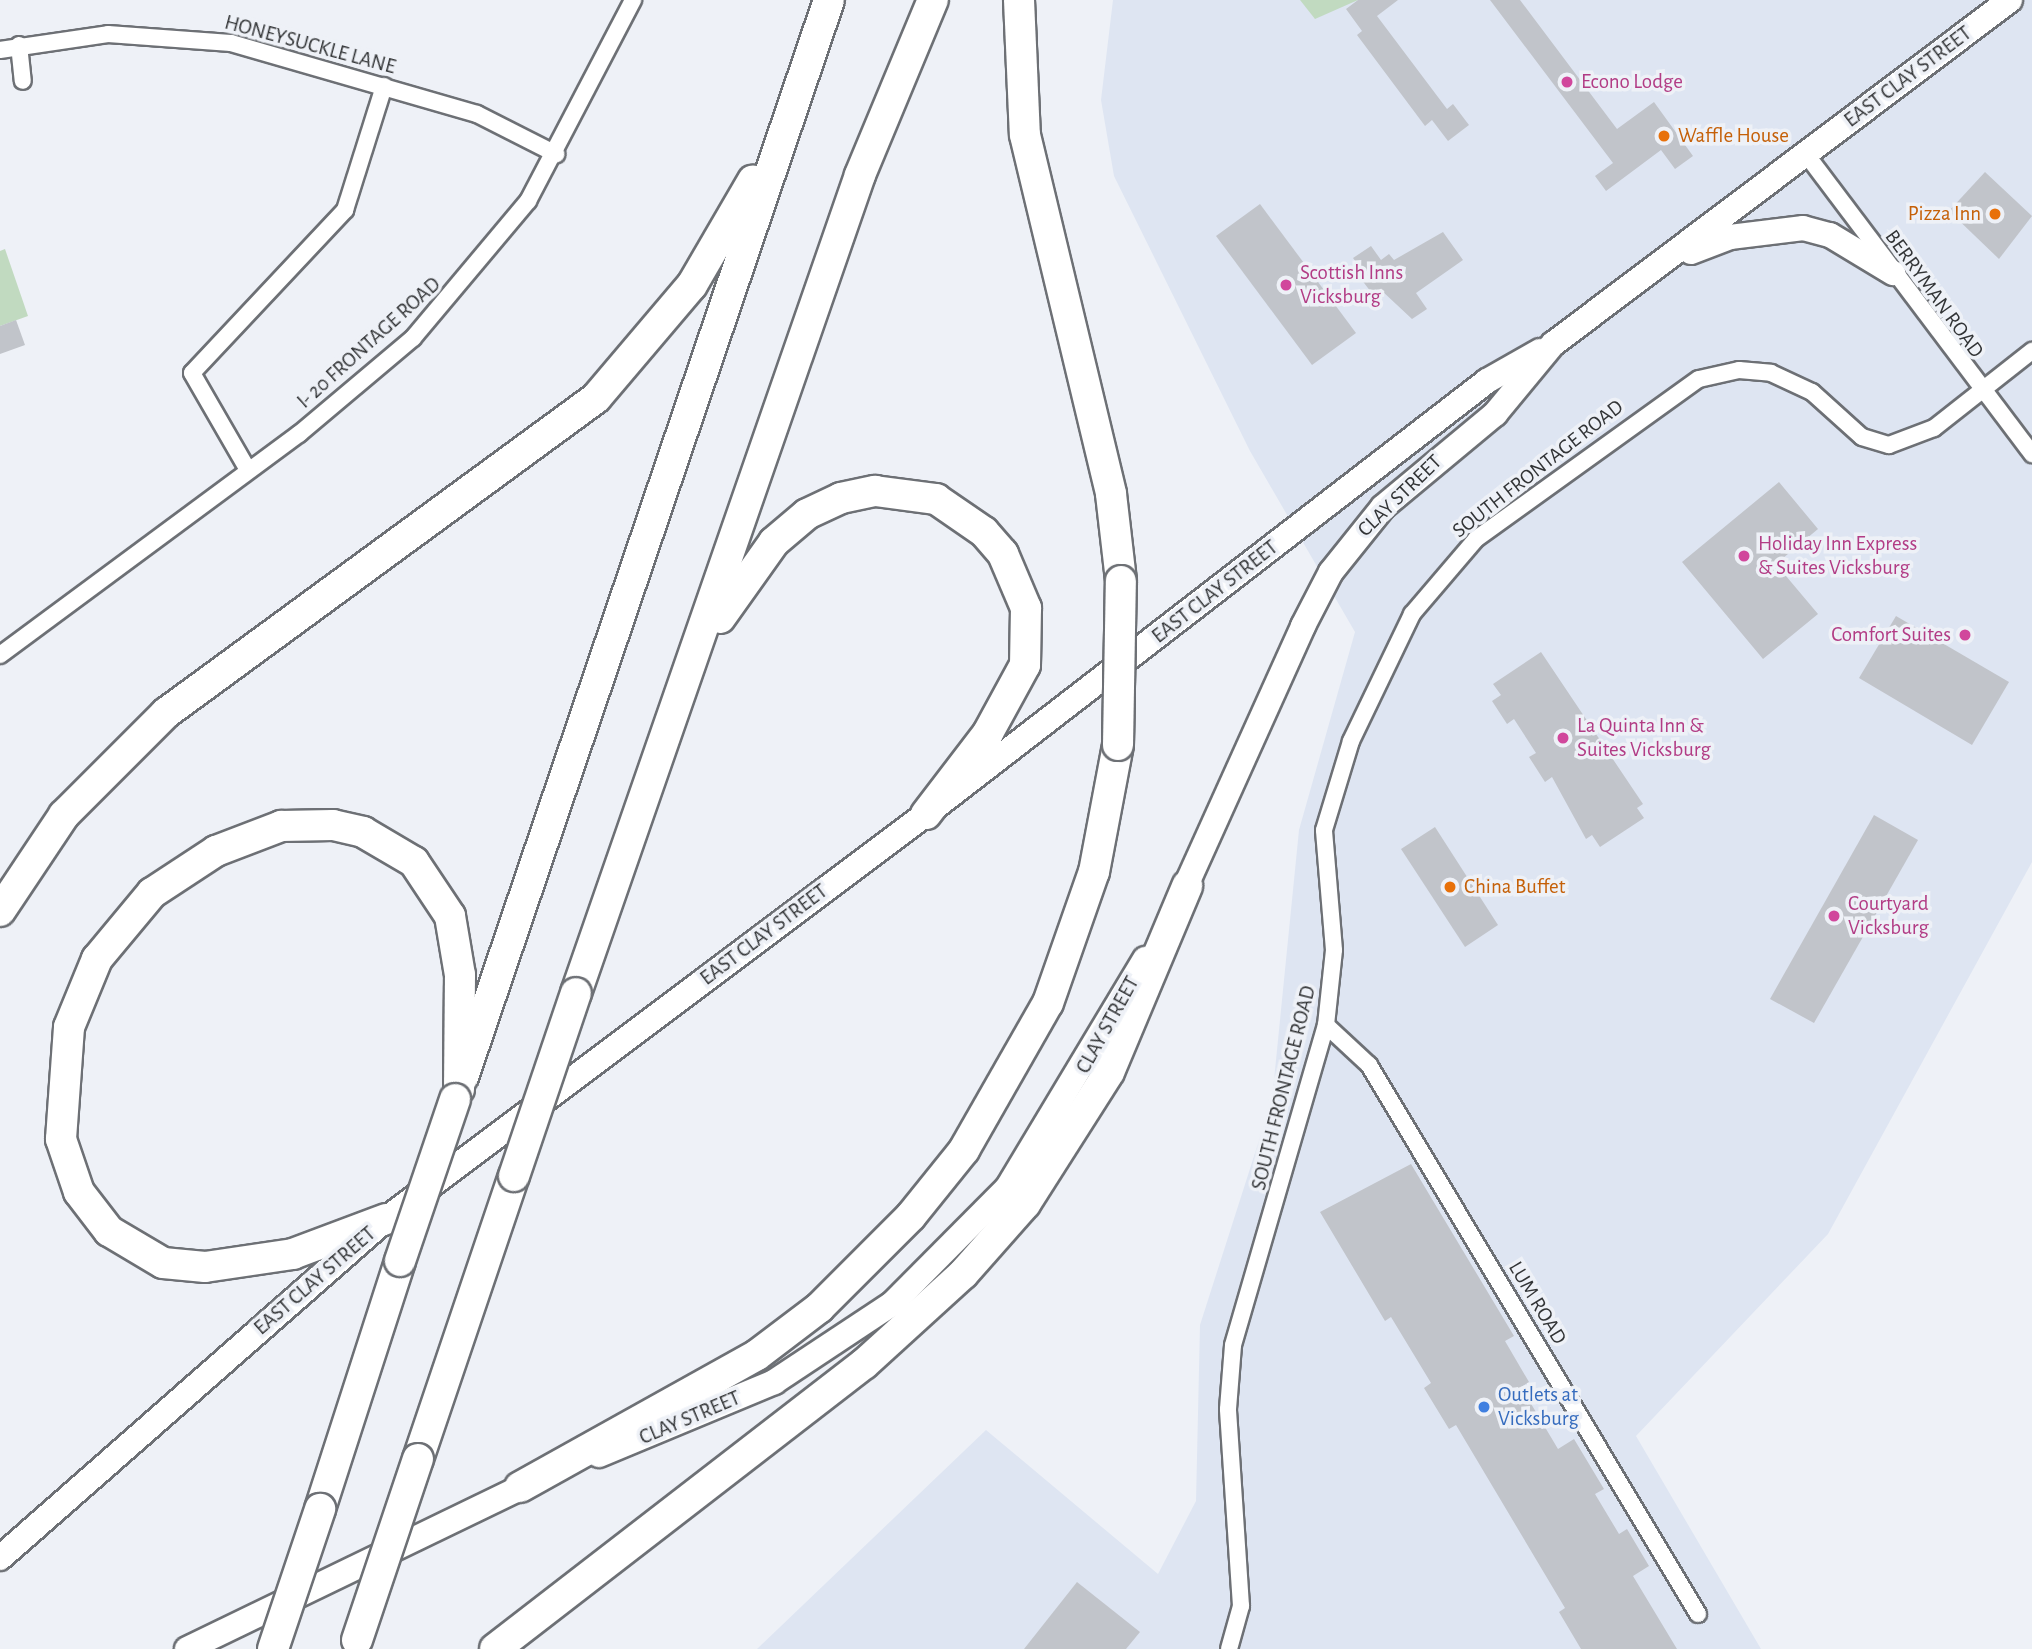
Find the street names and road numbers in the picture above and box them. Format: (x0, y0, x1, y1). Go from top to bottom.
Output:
street label: HONEYSUCKLE LANE (222, 10, 398, 80)
street label: EAST CLAY STREET (1839, 21, 1977, 133)
street label: BERRYMAN ROAD (1879, 225, 1989, 363)
street label: I- 20 FRONTAGE ROAD (292, 272, 446, 414)
street label: SOUTH FRONTAGE ROAD (1448, 394, 1628, 544)
street label: CLAY STREET (1353, 450, 1447, 542)
street label: EAST CLAY STREET (1147, 535, 1283, 649)
street label: EAST CLAY STREET (695, 879, 833, 991)
street label: CLAY STREET (1071, 972, 1145, 1078)
street label: SOUTH FRONTAGE ROAD (1246, 983, 1322, 1193)
street label: EAST CLAY STREET (249, 1221, 381, 1341)
street label: LUM ROAD (1502, 1257, 1572, 1349)
street label: CLAY STREET (636, 1385, 744, 1451)

